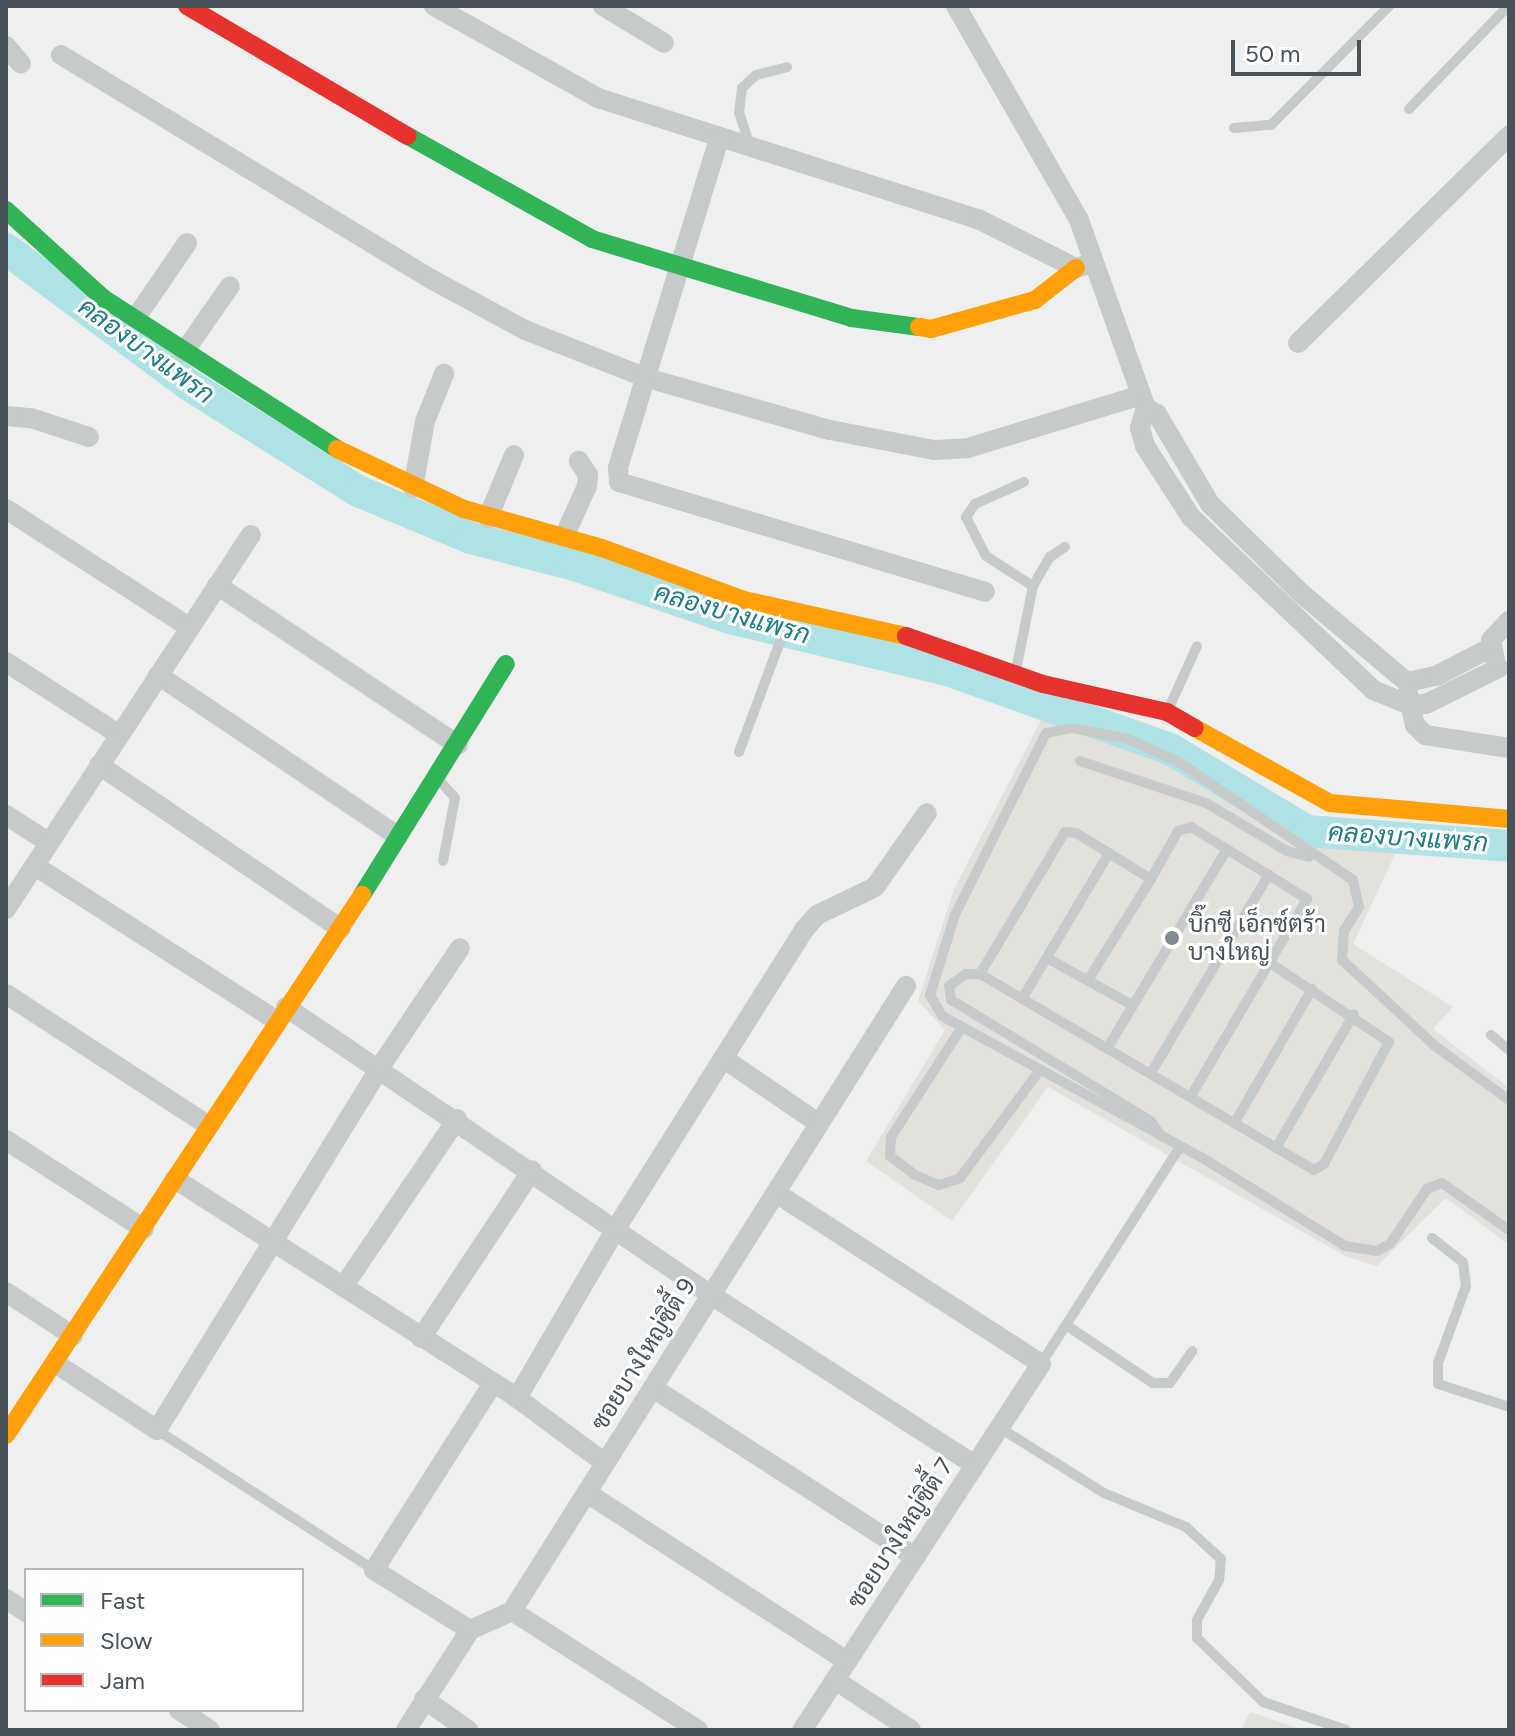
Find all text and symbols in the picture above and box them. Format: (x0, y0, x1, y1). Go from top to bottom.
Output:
scale bar (1235, 24, 1365, 74)
text: 50 m (1245, 39, 1301, 68)
water label: คลองบางแพรก (72, 291, 220, 411)
water label: คลองบางแพรก (651, 577, 813, 651)
water label: คลองบางแพรก (1327, 817, 1489, 859)
place label: บิ๊กซี เอ็กซ์ตร้า บางใหญ่ (1188, 910, 1326, 966)
marker: บิ๊กซี เอ็กซ์ตร้า บางใหญ่ (1163, 929, 1181, 947)
street label: ซอยบางใหญ่ซิตี้ 9 (585, 1273, 701, 1435)
street label: ซอยบางใหญ่ซิตี้ 7 (841, 1453, 959, 1613)
legend (24, 1568, 304, 1712)
text: Fast (100, 1586, 145, 1615)
text: Slow (100, 1626, 152, 1655)
text: Jam (100, 1666, 145, 1695)

